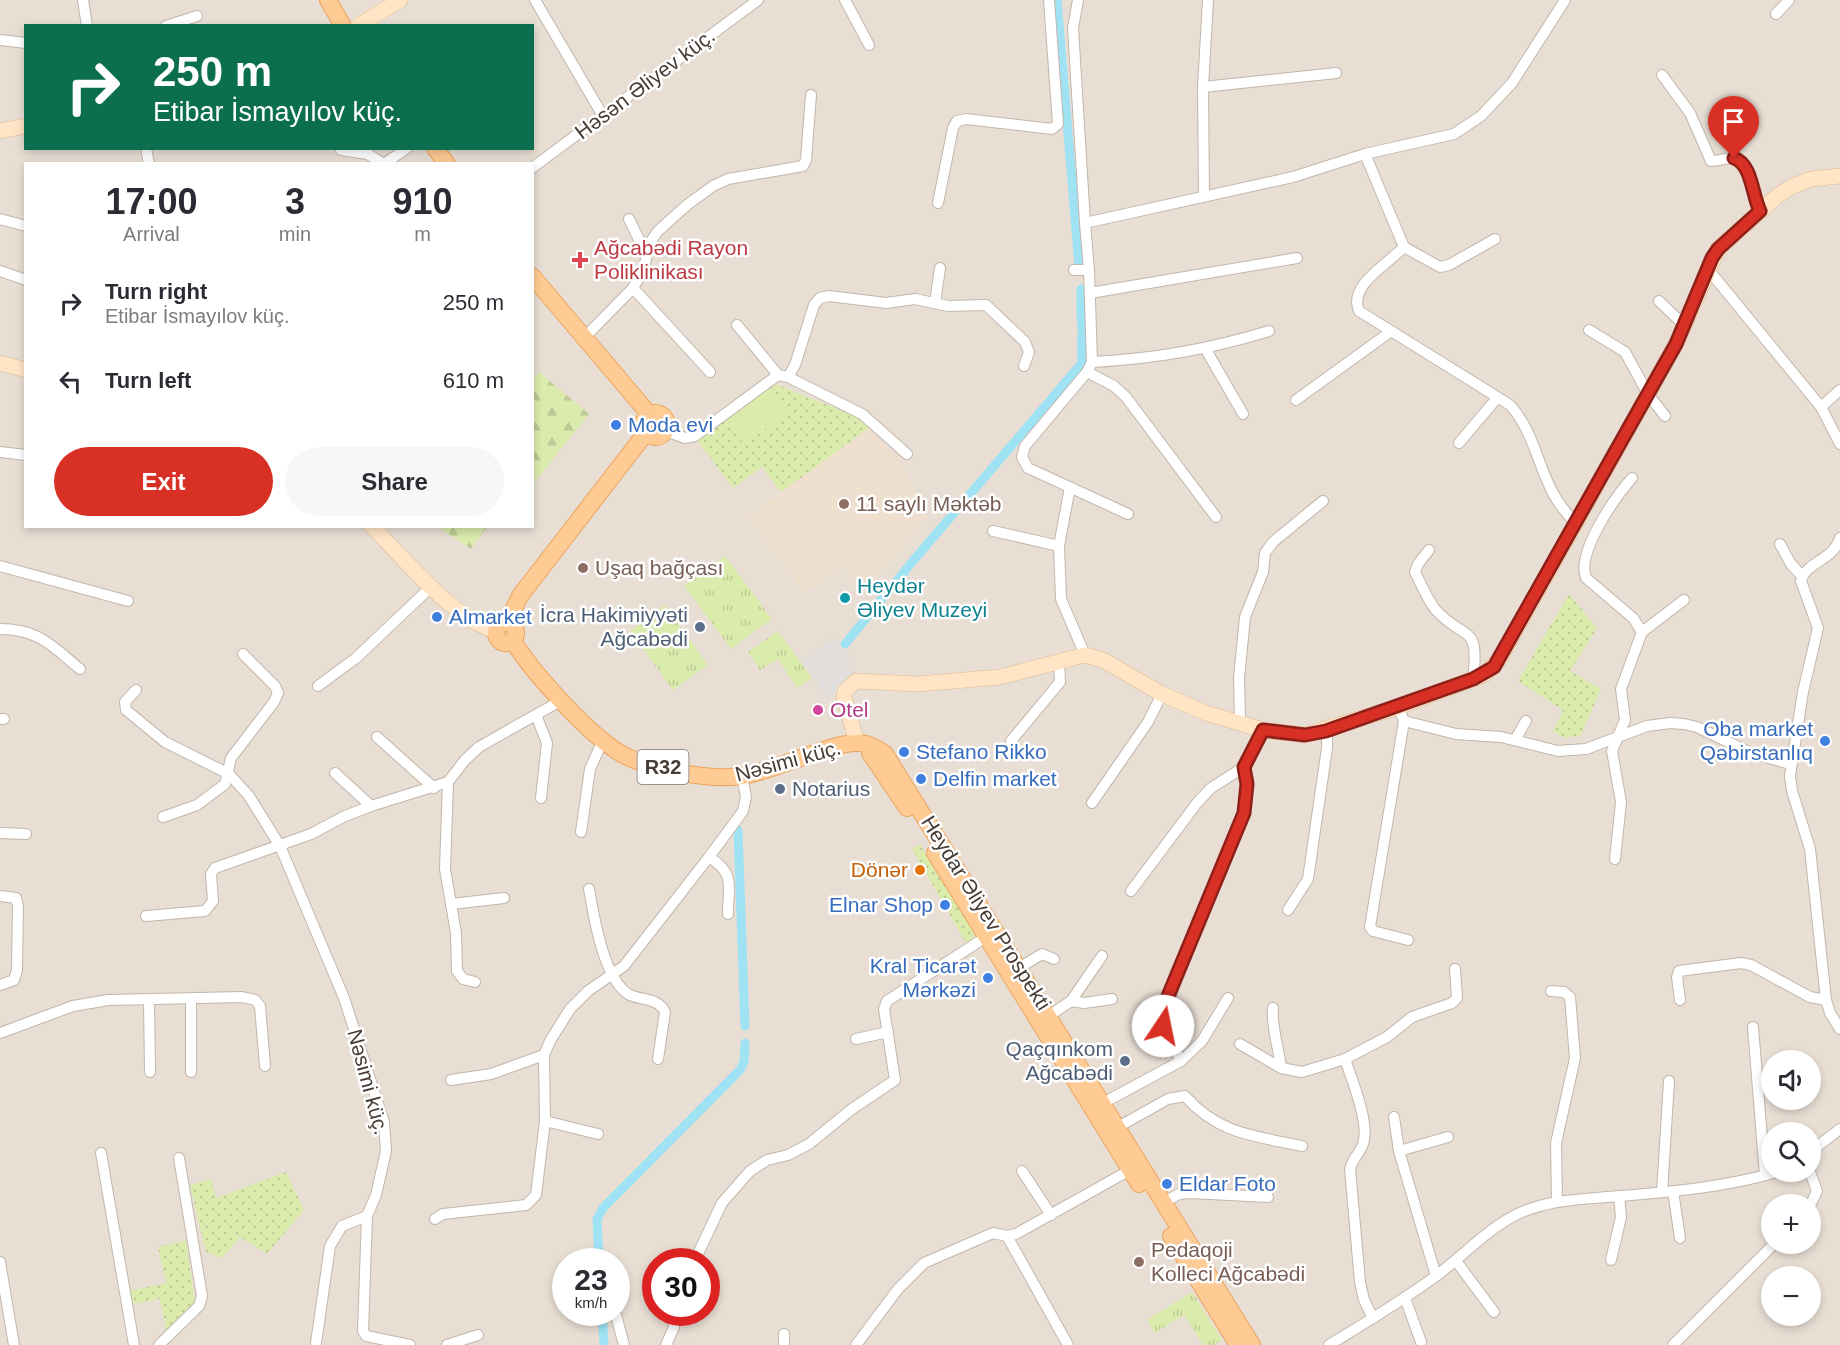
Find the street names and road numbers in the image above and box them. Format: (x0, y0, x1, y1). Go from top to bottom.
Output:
street label: Həsən Əliyev küç. (570, 24, 719, 144)
street label: Nəsimi küç. (732, 735, 843, 786)
road number: R32 (638, 750, 688, 784)
street label: Heydar Əliyev Prospekti (917, 811, 1056, 1014)
street label: Nəsimi küç. (343, 1026, 394, 1137)

